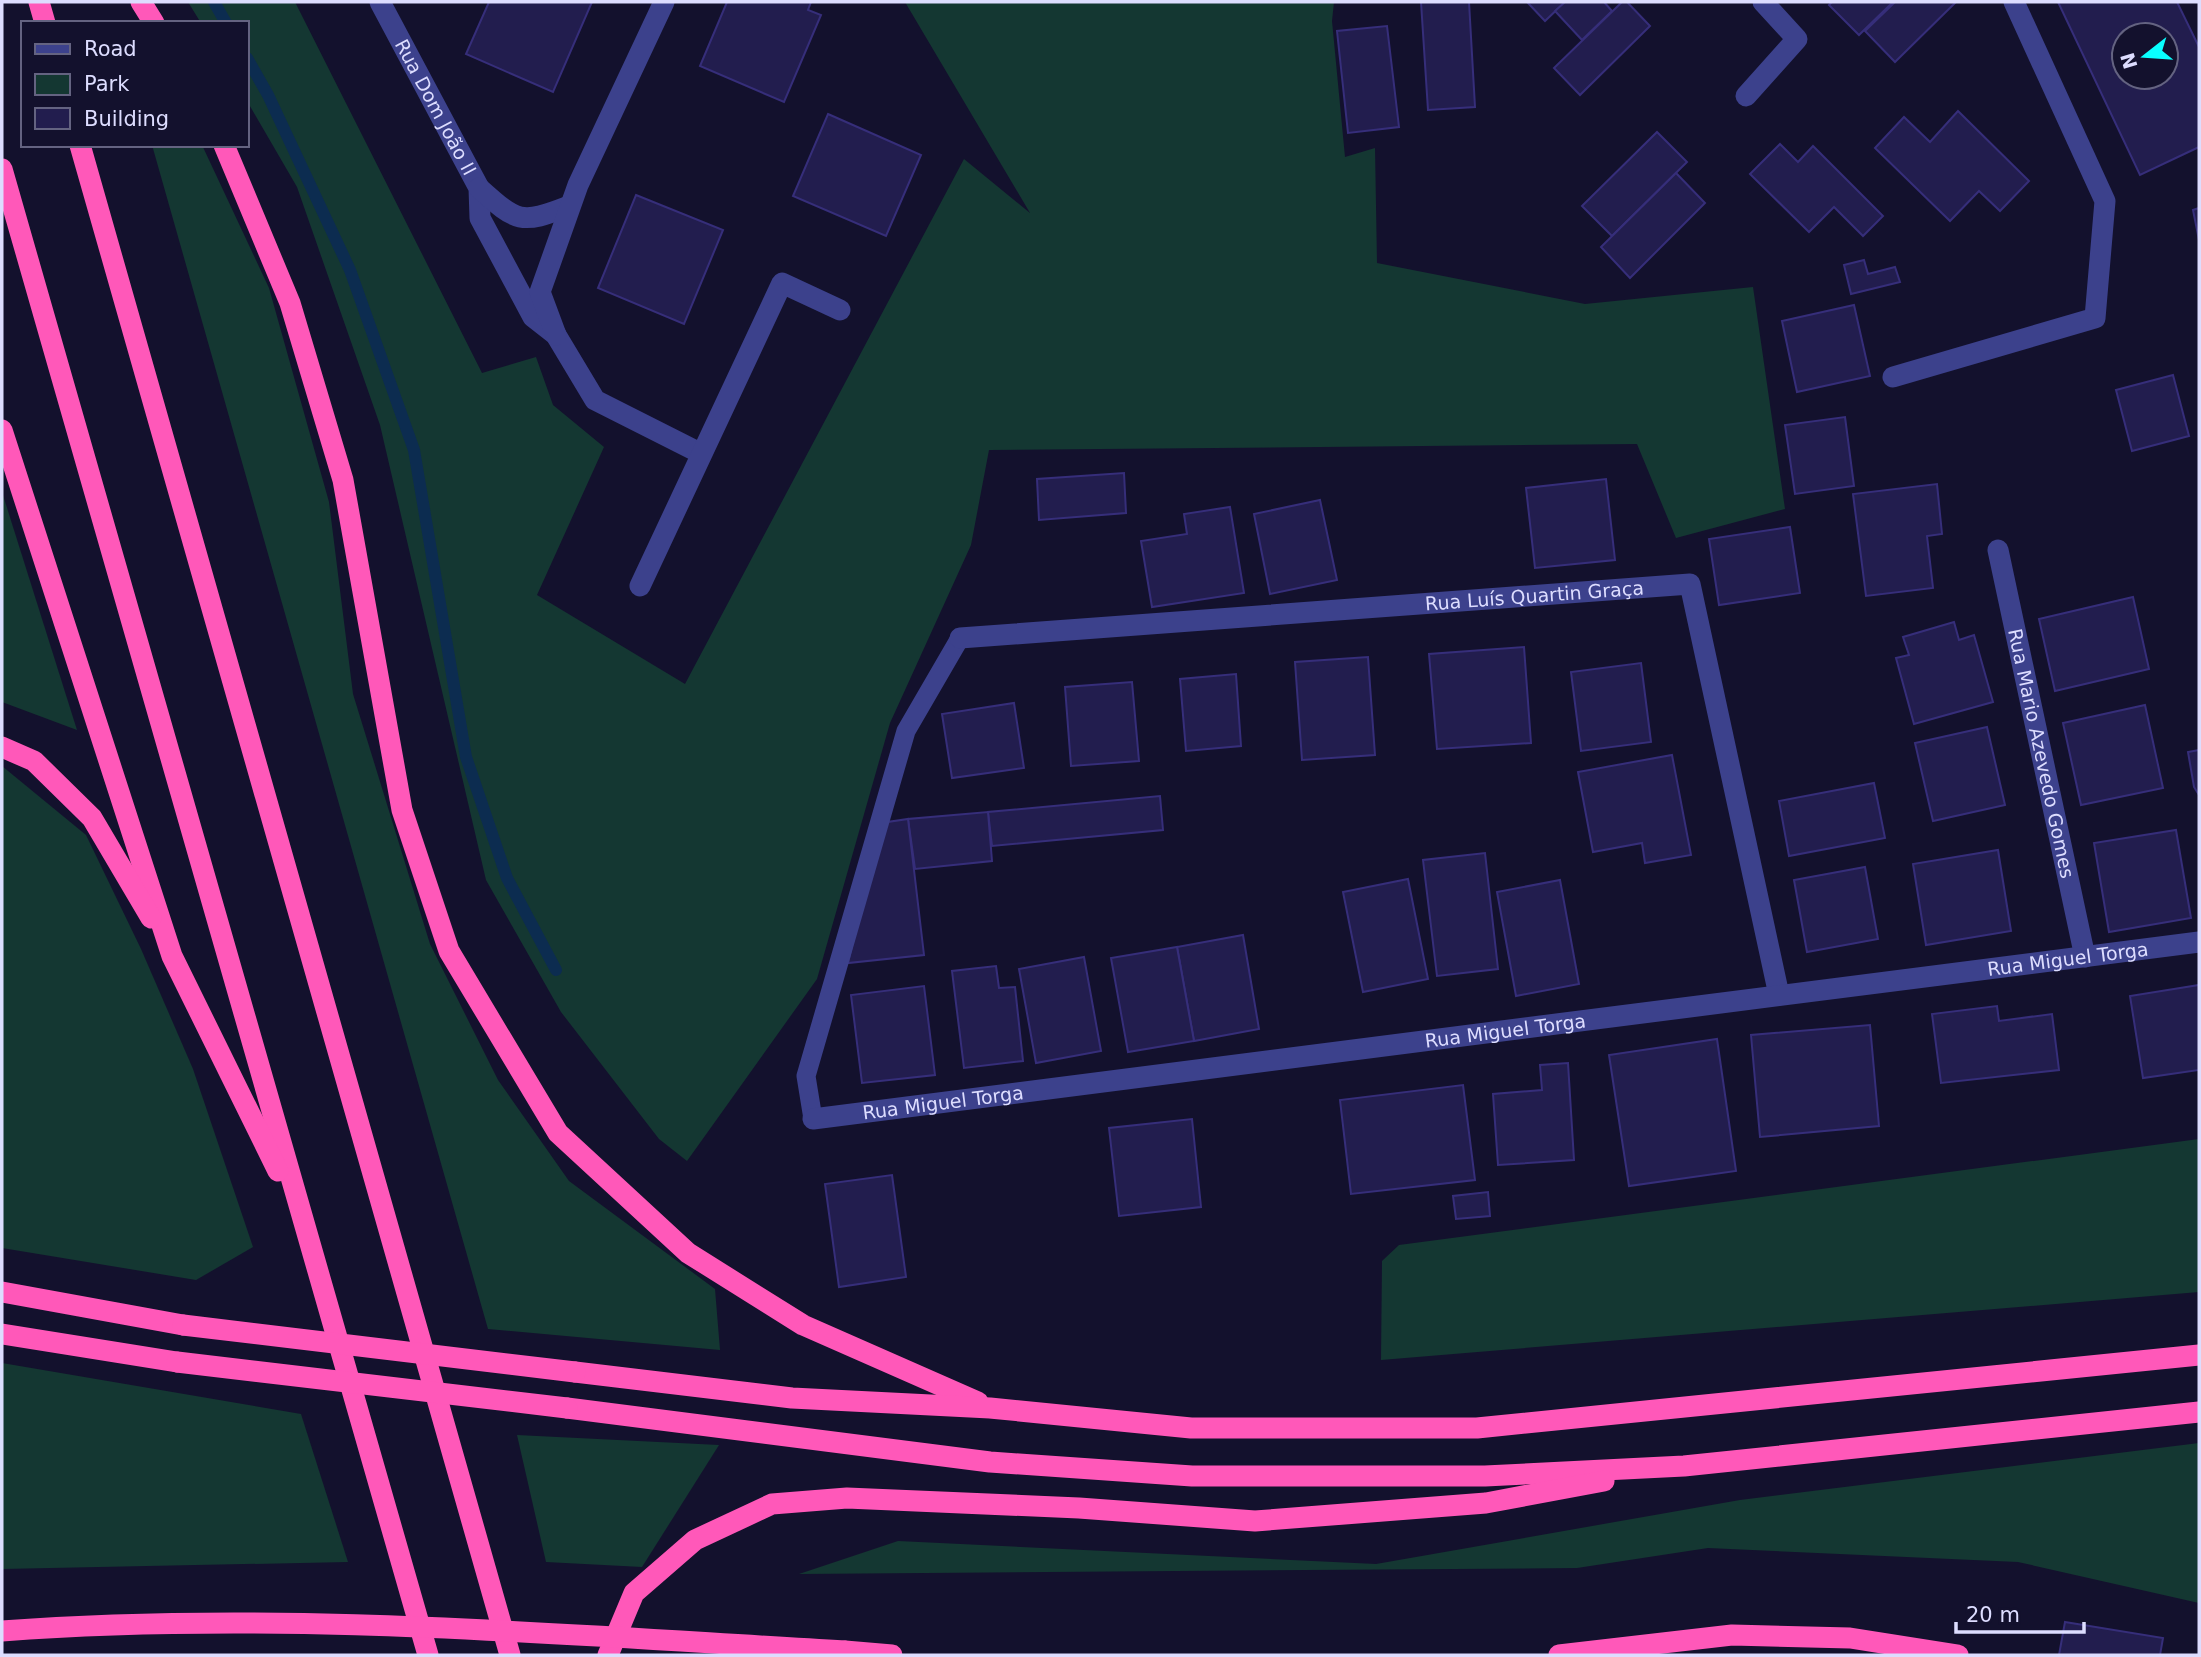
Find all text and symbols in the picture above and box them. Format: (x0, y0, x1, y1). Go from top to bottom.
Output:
legend (21, 21, 248, 147)
north arrow (2110, 21, 2180, 91)
street label: Rua Dom João II (391, 35, 481, 179)
text: Road (84, 37, 137, 61)
text: N (2116, 50, 2142, 72)
text: Park (84, 72, 130, 96)
text: Building (84, 107, 169, 131)
street label: Rua Luís Quartin Graça (1424, 576, 1645, 615)
street label: Rua Mario Azevedo Gomes (2004, 627, 2079, 880)
street label: Rua Miguel Torga (1986, 938, 2150, 980)
street label: Rua Miguel Torga (1424, 1009, 1587, 1052)
street label: Rua Miguel Torga (861, 1081, 1025, 1124)
scale bar (1956, 1590, 2084, 1634)
text: 20 m (1966, 1603, 2020, 1627)

